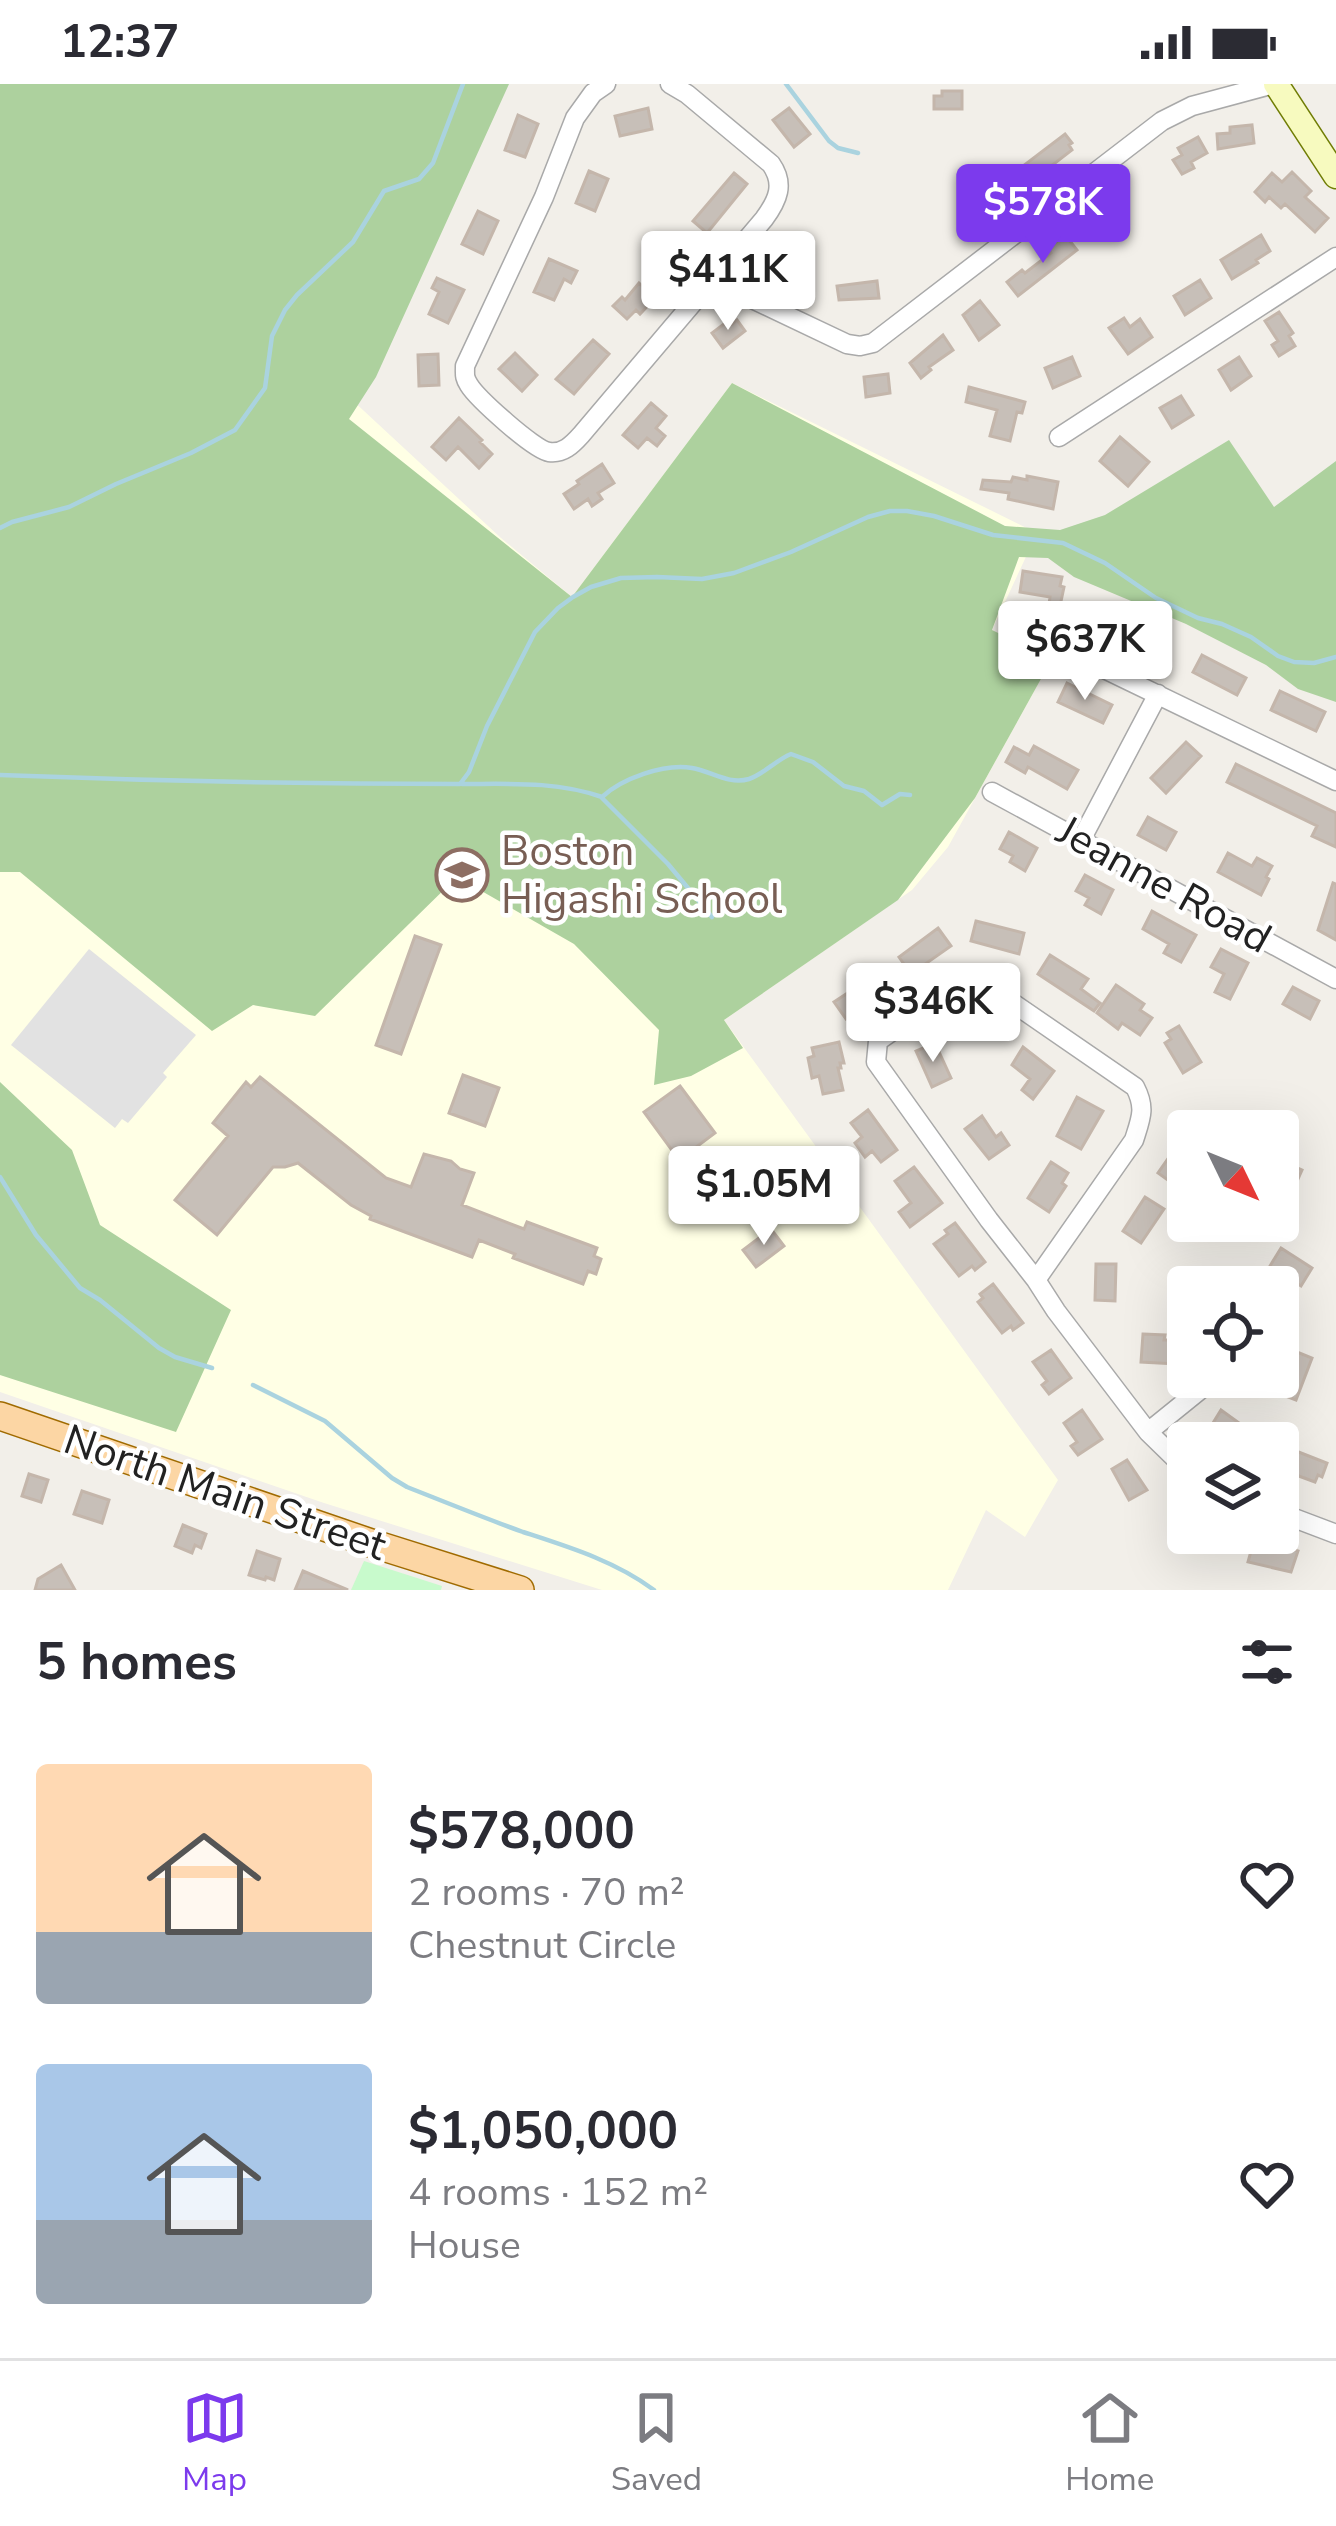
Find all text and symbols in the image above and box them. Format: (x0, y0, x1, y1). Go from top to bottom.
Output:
text: 12:37 (60, 12, 179, 73)
pin: $578K (959, 164, 1127, 266)
text: $578K (983, 176, 1103, 229)
pin: $411K (644, 231, 812, 333)
text: $411K (668, 243, 788, 296)
pin: $637K (1001, 601, 1169, 703)
text: $637K (1025, 613, 1145, 666)
street label: Jeanne Road (1046, 802, 1281, 967)
place label: Boston Higashi School (501, 823, 783, 928)
school or university icon: Boston Higashi School (434, 847, 490, 903)
pin: $346K (849, 963, 1017, 1065)
text: $346K (873, 975, 993, 1028)
north arrow (1167, 1110, 1299, 1242)
map controls (1167, 1110, 1299, 1554)
pin: $1.05M (666, 1146, 862, 1248)
text: $1.05M (695, 1158, 833, 1211)
button: locate (1167, 1266, 1299, 1398)
street label: North Main Street (56, 1411, 394, 1575)
button: layers (1167, 1422, 1299, 1554)
text: 5 homes (36, 1627, 237, 1697)
icon: filters (1234, 1629, 1300, 1695)
text: $578,000 (408, 1796, 635, 1866)
icon: home (132, 1812, 276, 1956)
icon: heart (1234, 1851, 1300, 1917)
text: 2 rooms · 70 m² (408, 1866, 685, 1919)
text: Chestnut Circle (408, 1919, 676, 1972)
text: $1,050,000 (408, 2096, 678, 2166)
icon: home (132, 2112, 276, 2256)
icon: heart (1234, 2151, 1300, 2217)
text: 4 rooms · 152 m² (408, 2166, 708, 2219)
text: House (408, 2219, 521, 2272)
tab: Map (182, 2385, 248, 2502)
tab: Saved (611, 2385, 702, 2502)
tab: Home (1065, 2385, 1154, 2502)

